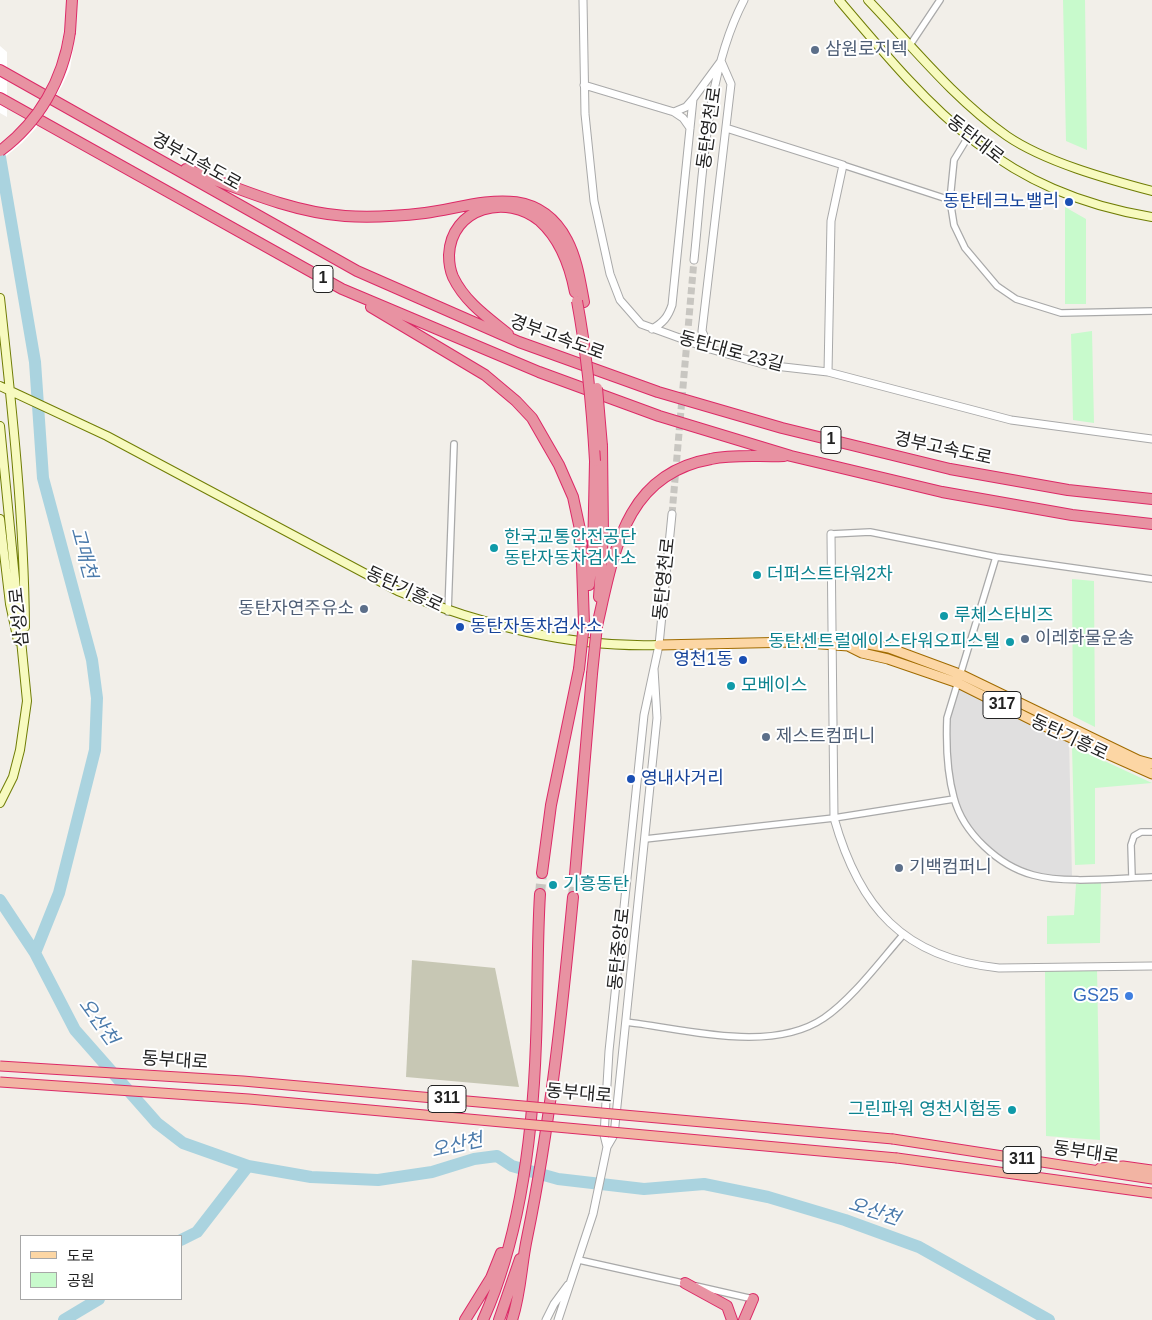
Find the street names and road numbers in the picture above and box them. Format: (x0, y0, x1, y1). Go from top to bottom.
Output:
street label: 동탄영천로 (694, 85, 726, 171)
street label: 동탄대로 (942, 111, 1008, 169)
street label: 경부고속도로 (147, 128, 245, 196)
road number: 1 (313, 266, 333, 292)
street label: 경부고속도로 (507, 311, 607, 365)
street label: 동탄대로 23길 (676, 328, 786, 376)
road number: 1 (821, 426, 841, 454)
street label: 경부고속도로 (892, 428, 994, 470)
street label: 동탄영천로 (650, 537, 680, 621)
street label: 동탄기흥로 (362, 563, 446, 617)
street label: 삼성2로 (6, 586, 34, 648)
road number: 317 (983, 692, 1021, 718)
street label: 동탄기흥로 (1027, 711, 1111, 765)
street label: 동탄중앙로 (605, 907, 635, 991)
street label: 동부대로 (141, 1048, 209, 1074)
street label: 동부대로 (545, 1080, 613, 1108)
road number: 311 (428, 1086, 466, 1112)
street label: 동부대로 (1052, 1138, 1120, 1168)
road number: 311 (1003, 1146, 1041, 1174)

